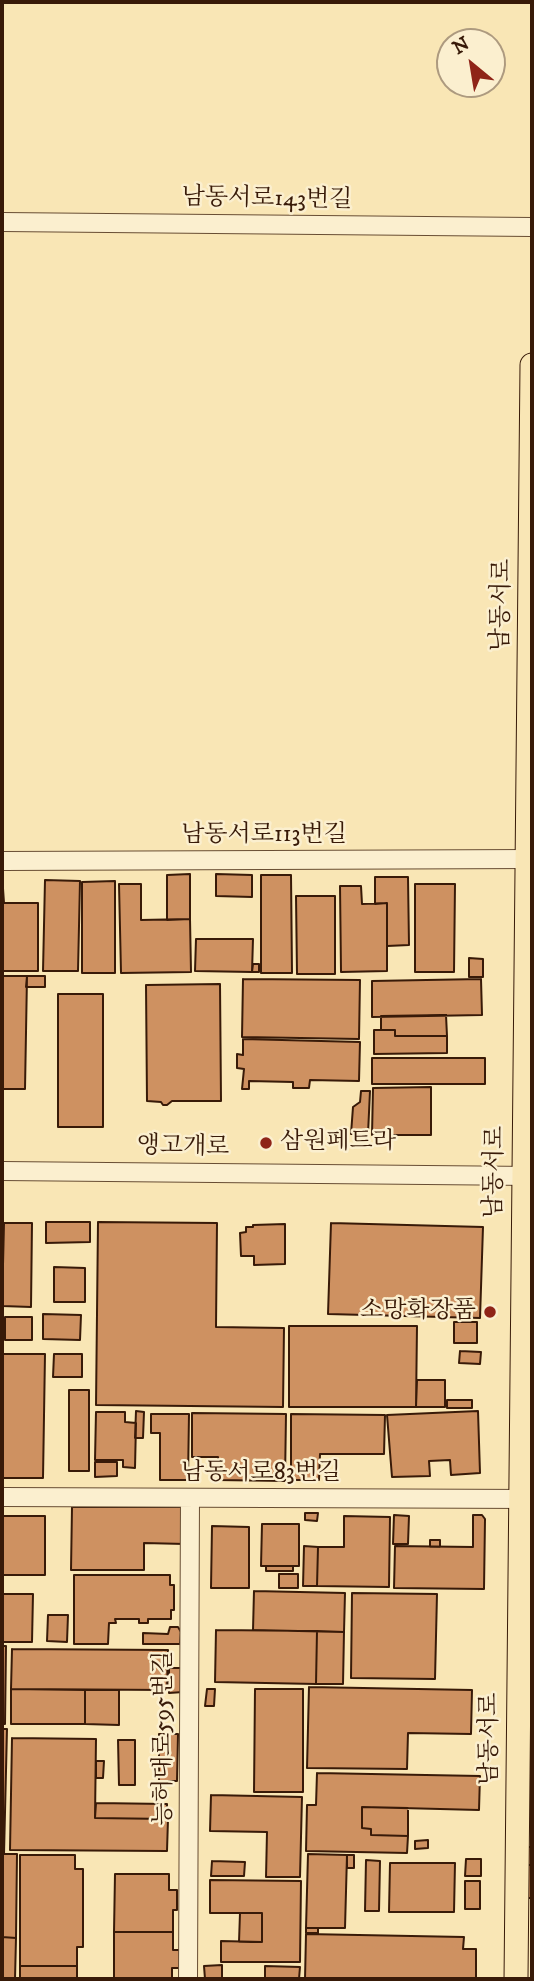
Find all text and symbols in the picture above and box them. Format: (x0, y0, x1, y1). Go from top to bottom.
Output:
north arrow (436, 28, 506, 98)
text: N (449, 32, 474, 60)
street label: 남동서로143번길 (181, 184, 353, 216)
street label: 남동서로 (488, 558, 518, 652)
street label: 남동서로113번길 (181, 822, 347, 850)
street label: 남동서로 (481, 1125, 511, 1219)
place label: 삼원페트라 (280, 1129, 396, 1157)
street label: 앵고개로 (136, 1133, 230, 1163)
marker: 삼원페트라 (258, 1135, 274, 1151)
place label: 소망화장품 (360, 1298, 476, 1326)
marker: 소망화장품 (482, 1304, 498, 1320)
street label: 남동서로83번길 (181, 1460, 341, 1488)
street label: 능허대로595번길 (151, 1651, 179, 1825)
street label: 남동서로 (477, 1693, 505, 1785)

